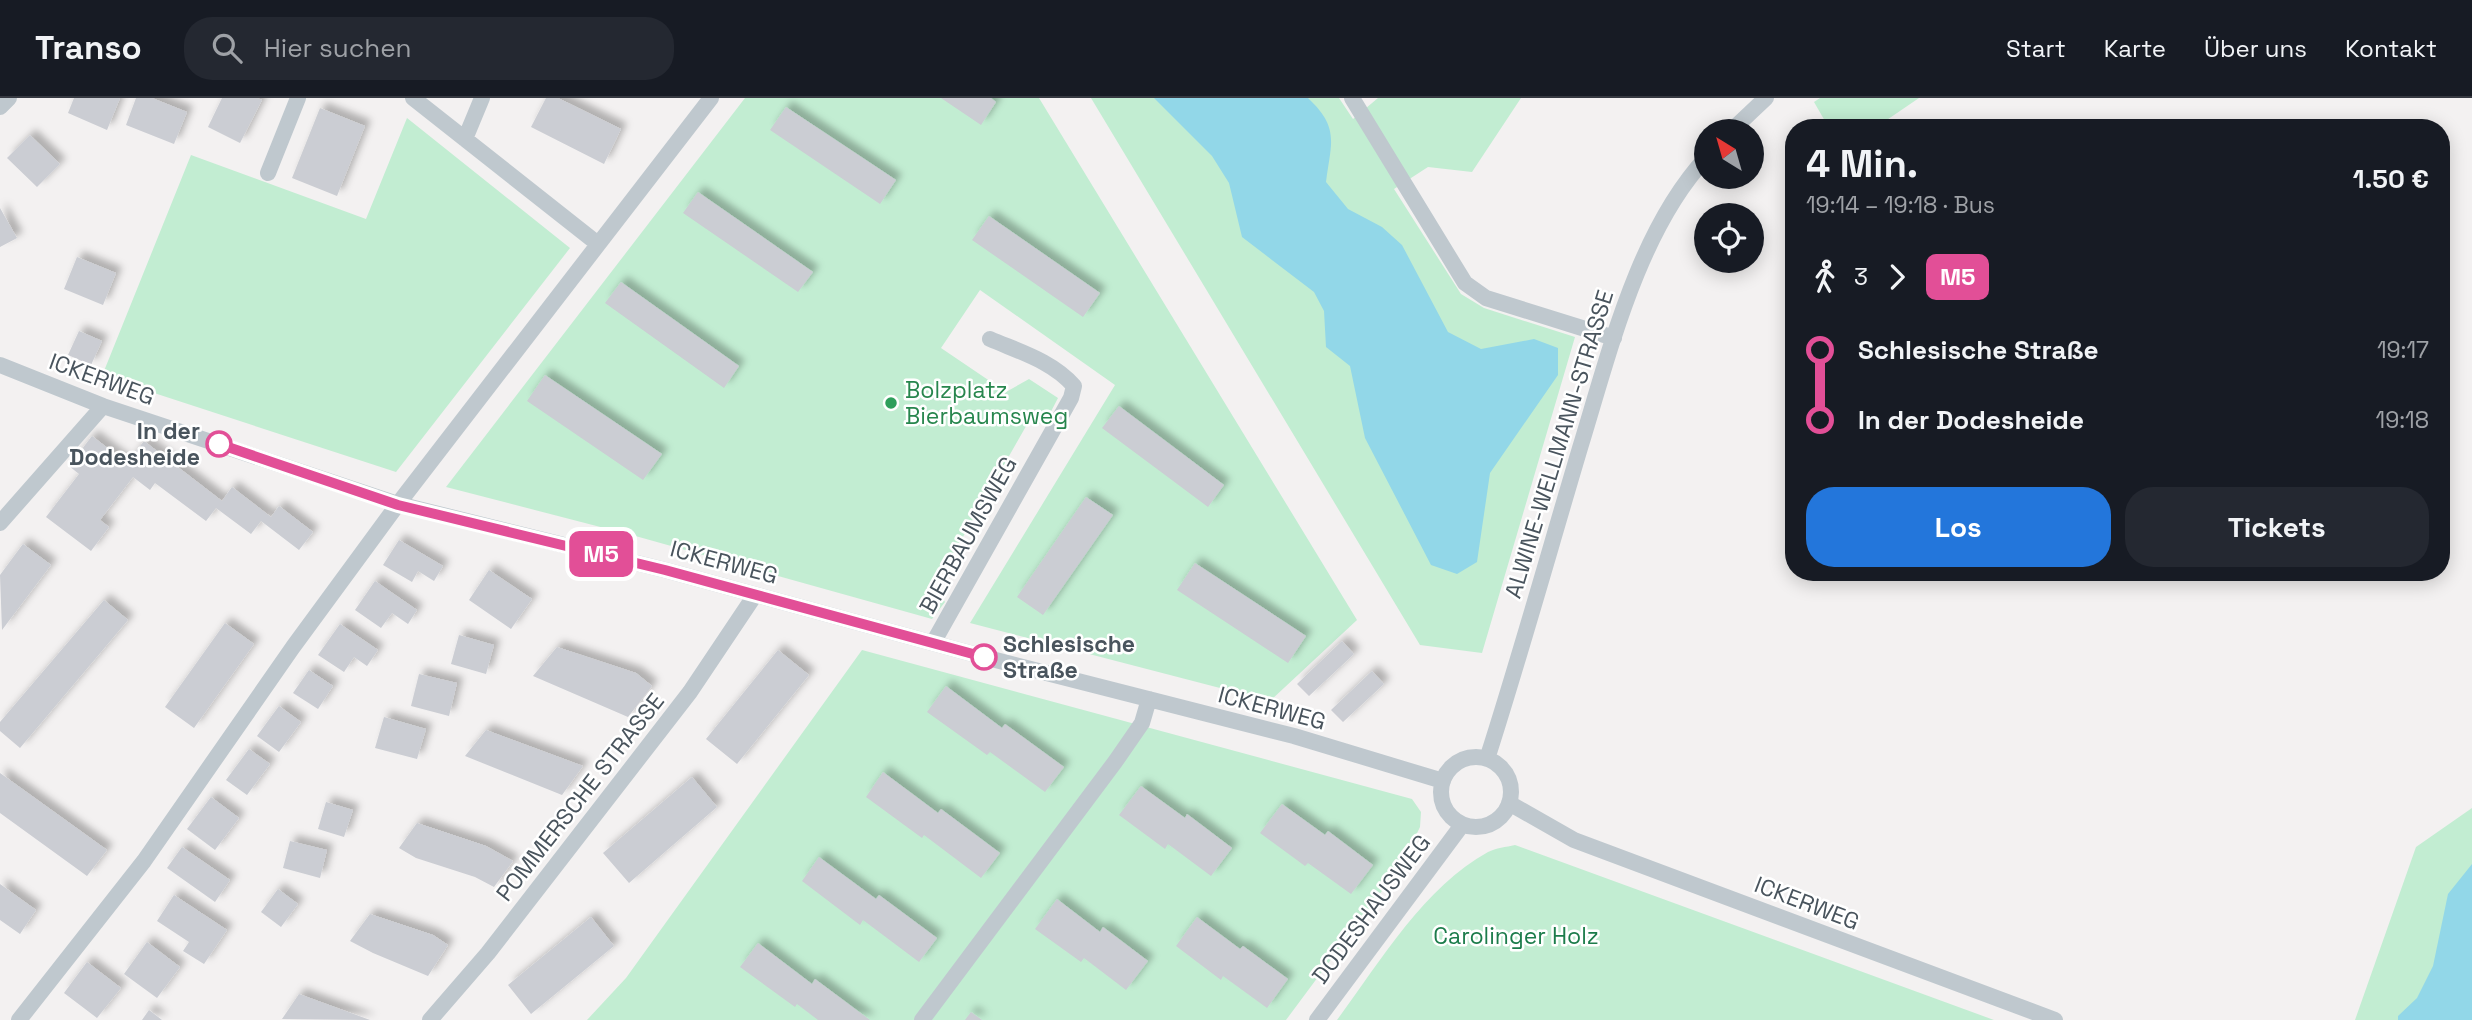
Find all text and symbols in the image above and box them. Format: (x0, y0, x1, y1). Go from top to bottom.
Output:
search box (184, 17, 674, 80)
text: Transo (35, 27, 142, 69)
icon: search (208, 29, 246, 67)
text: Hier suchen (264, 31, 411, 65)
text: Start (2006, 33, 2066, 64)
text: Karte (2104, 33, 2166, 64)
text: Über uns (2204, 33, 2307, 64)
text: Kontakt (2345, 33, 2437, 64)
north arrow (1694, 119, 1764, 189)
map controls (1694, 119, 1764, 273)
text: 4 Min. (1806, 140, 1918, 188)
text: 1.50 € (2353, 162, 2429, 196)
text: 19:14 – 19:18 · Bus (1806, 190, 1995, 220)
button: locate (1694, 203, 1764, 273)
icon: walk (1806, 258, 1844, 296)
icon: forward (1878, 258, 1916, 296)
text: M5 (1940, 261, 1975, 292)
text: 3 (1854, 262, 1868, 292)
street label: ALWINE-WELLMANN-STRASSE (1498, 286, 1620, 602)
text: Schlesische Straße (1858, 333, 2099, 367)
text: 19:17 (2377, 335, 2429, 365)
street label: ICKERWEG (45, 346, 159, 412)
place label: Bolzplatz Bierbaumsweg (905, 375, 1068, 431)
marker: Bolzplatz Bierbaumsweg (883, 395, 899, 411)
text: In der Dodesheide (1858, 403, 2084, 437)
text: 19:18 (2376, 405, 2429, 435)
place label: In der Dodesheide (69, 416, 200, 472)
marker: In der Dodesheide (206, 431, 232, 457)
street label: BIERBAUMSWEG (912, 451, 1024, 619)
button: Los (1806, 487, 2111, 567)
button: Tickets (2125, 487, 2429, 567)
line badge: M5 (570, 531, 632, 577)
street label: ICKERWEG (667, 533, 781, 591)
text: M5 (583, 538, 619, 569)
place label: Schlesische Straße (1003, 629, 1135, 685)
marker: Schlesische Straße (971, 644, 997, 670)
street label: ICKERWEG (1215, 679, 1329, 737)
street label: POMMERSCHE STRASSE (489, 687, 671, 907)
street label: DODESHAUSWEG (1305, 828, 1437, 990)
street label: ICKERWEG (1750, 869, 1864, 937)
park label: Carolinger Holz (1433, 921, 1599, 951)

